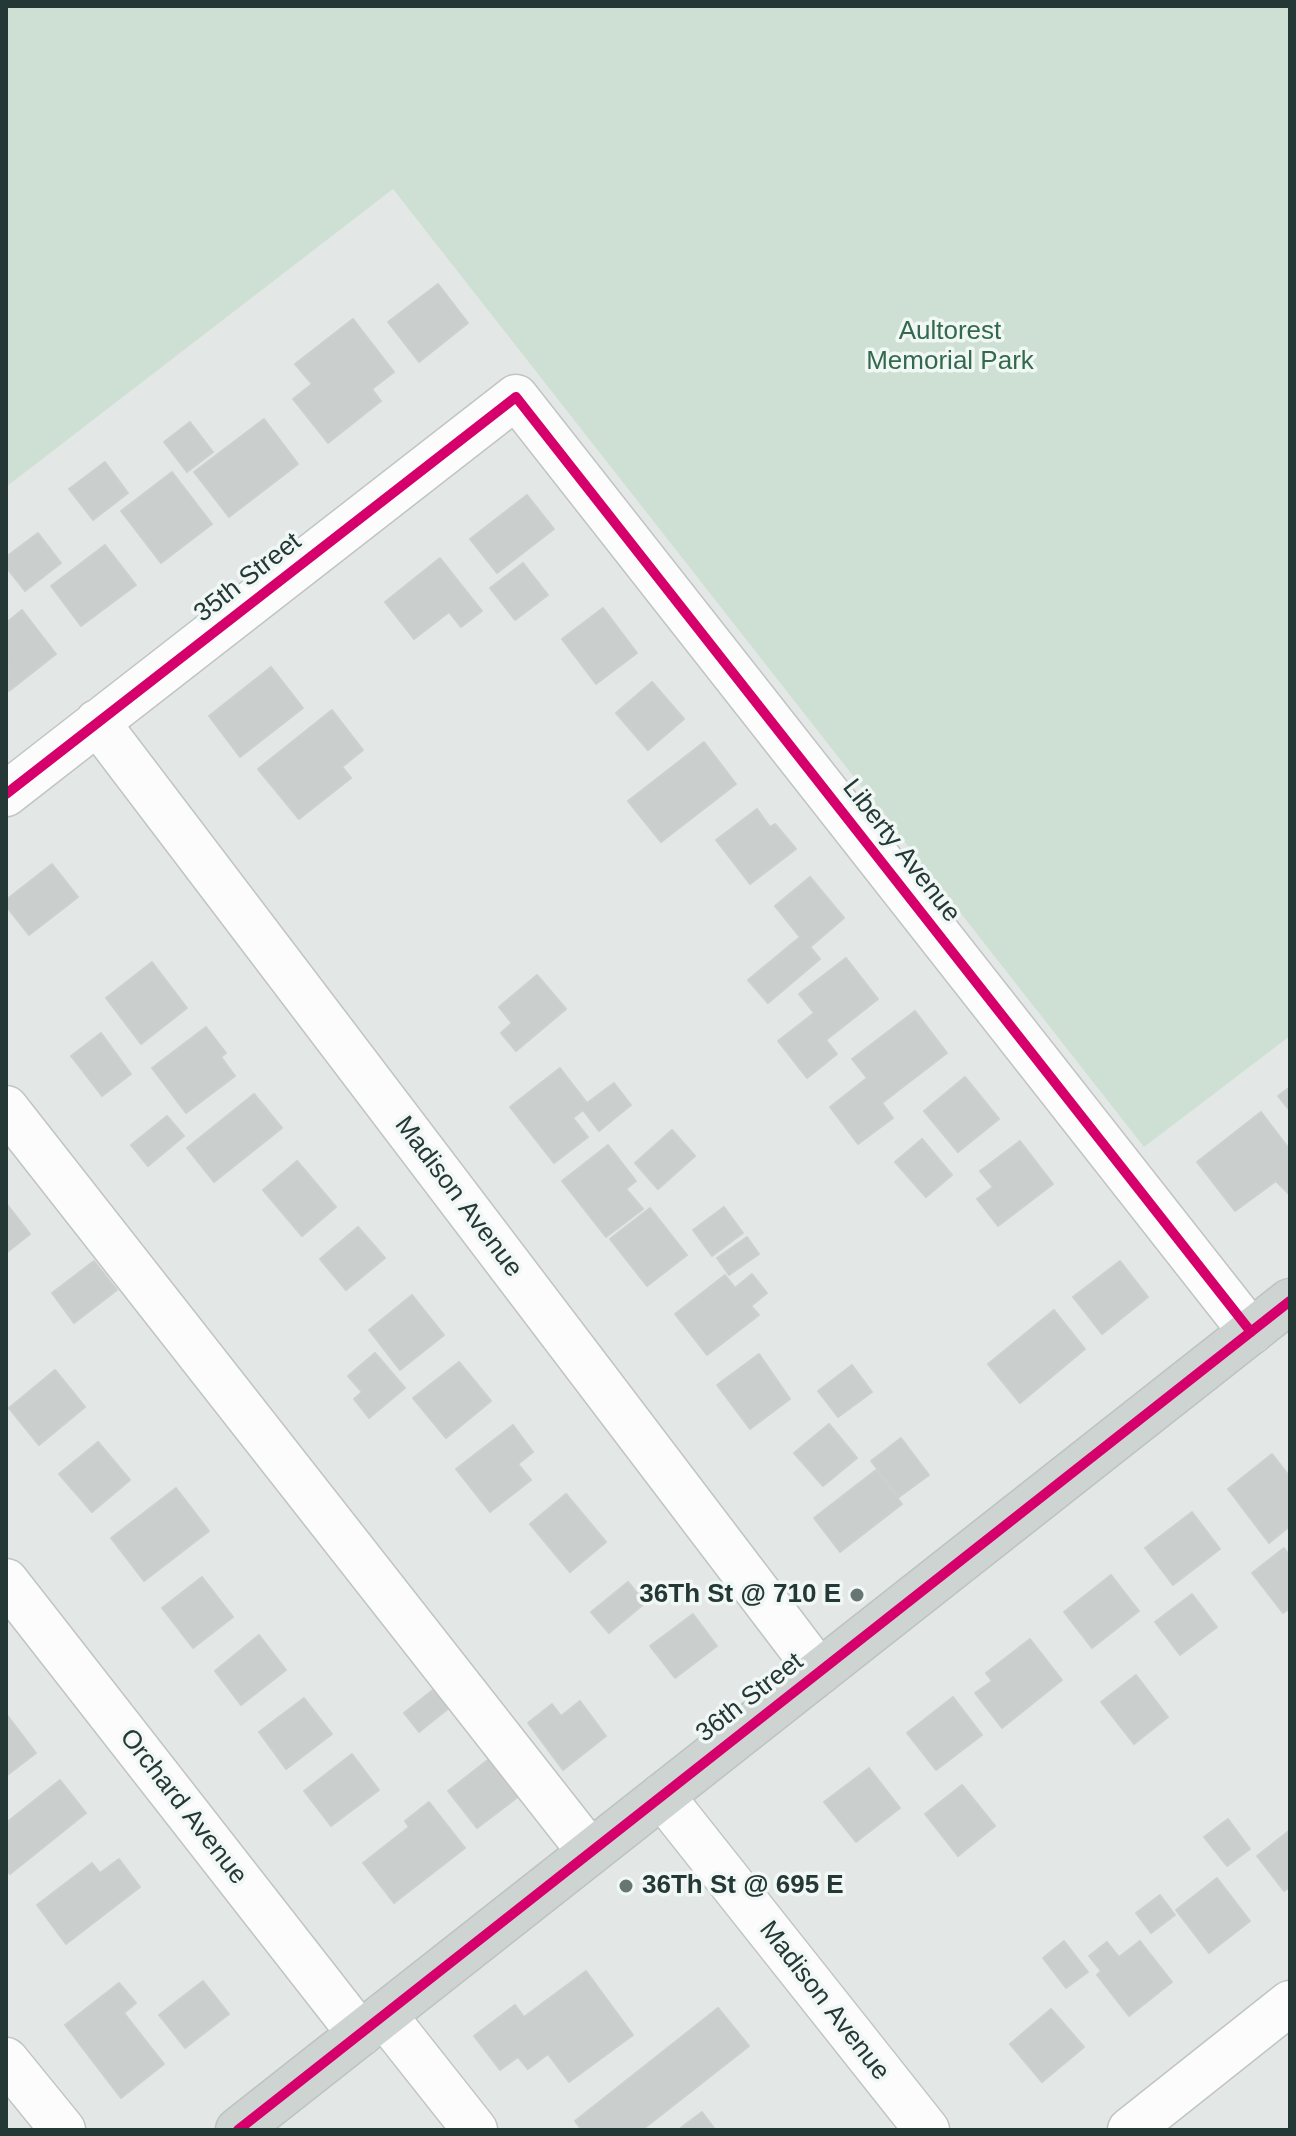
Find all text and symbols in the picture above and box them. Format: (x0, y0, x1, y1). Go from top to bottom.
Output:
park label: Aultorest Memorial Park (866, 316, 1034, 378)
street label: 35th Street (188, 527, 308, 629)
street label: Liberty Avenue (835, 773, 967, 929)
street label: Madison Avenue (387, 1110, 529, 1284)
place label: 36Th St @ 710 E (639, 1579, 841, 1611)
marker: 36Th St @ 710 E (848, 1586, 866, 1604)
street label: 36th Street (690, 1647, 810, 1749)
street label: Orchard Avenue (113, 1723, 253, 1891)
place label: 36Th St @ 695 E (642, 1870, 844, 1902)
marker: 36Th St @ 695 E (617, 1877, 635, 1895)
street label: Madison Avenue (752, 1915, 896, 2087)

